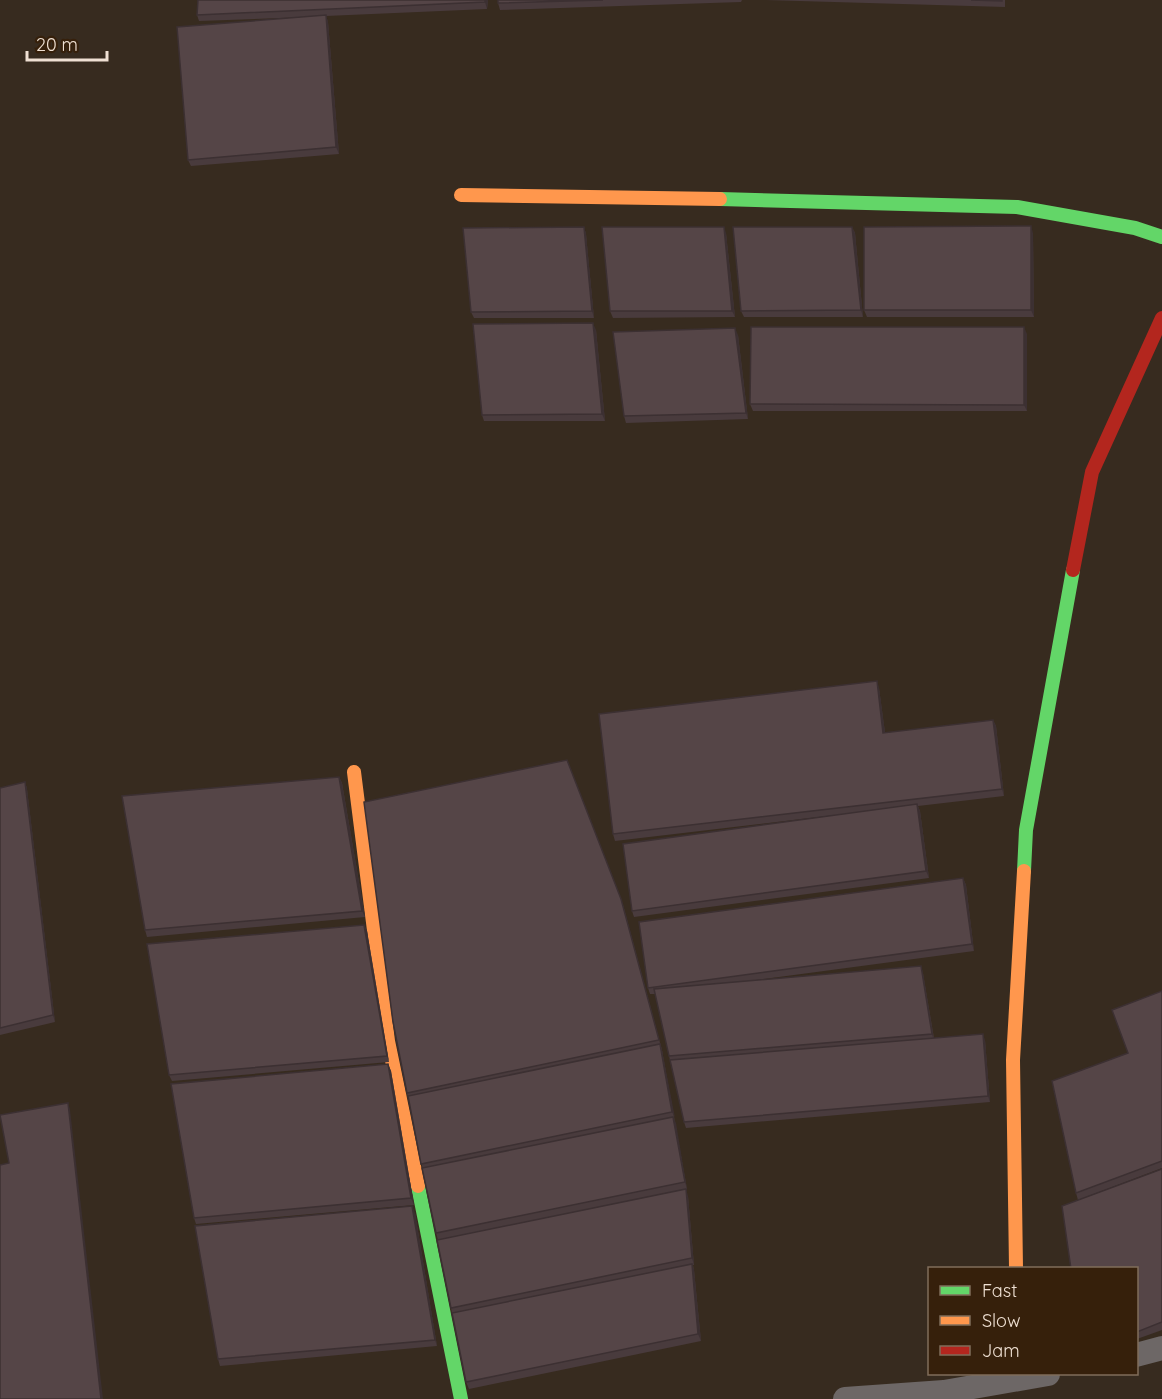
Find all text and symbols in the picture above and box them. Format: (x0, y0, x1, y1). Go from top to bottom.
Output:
scale bar (27, 24, 106, 62)
text: 20 m (36, 33, 78, 56)
legend (928, 1267, 1138, 1375)
text: Fast (982, 1279, 1017, 1302)
text: Slow (982, 1309, 1020, 1332)
text: Jam (982, 1339, 1020, 1362)

